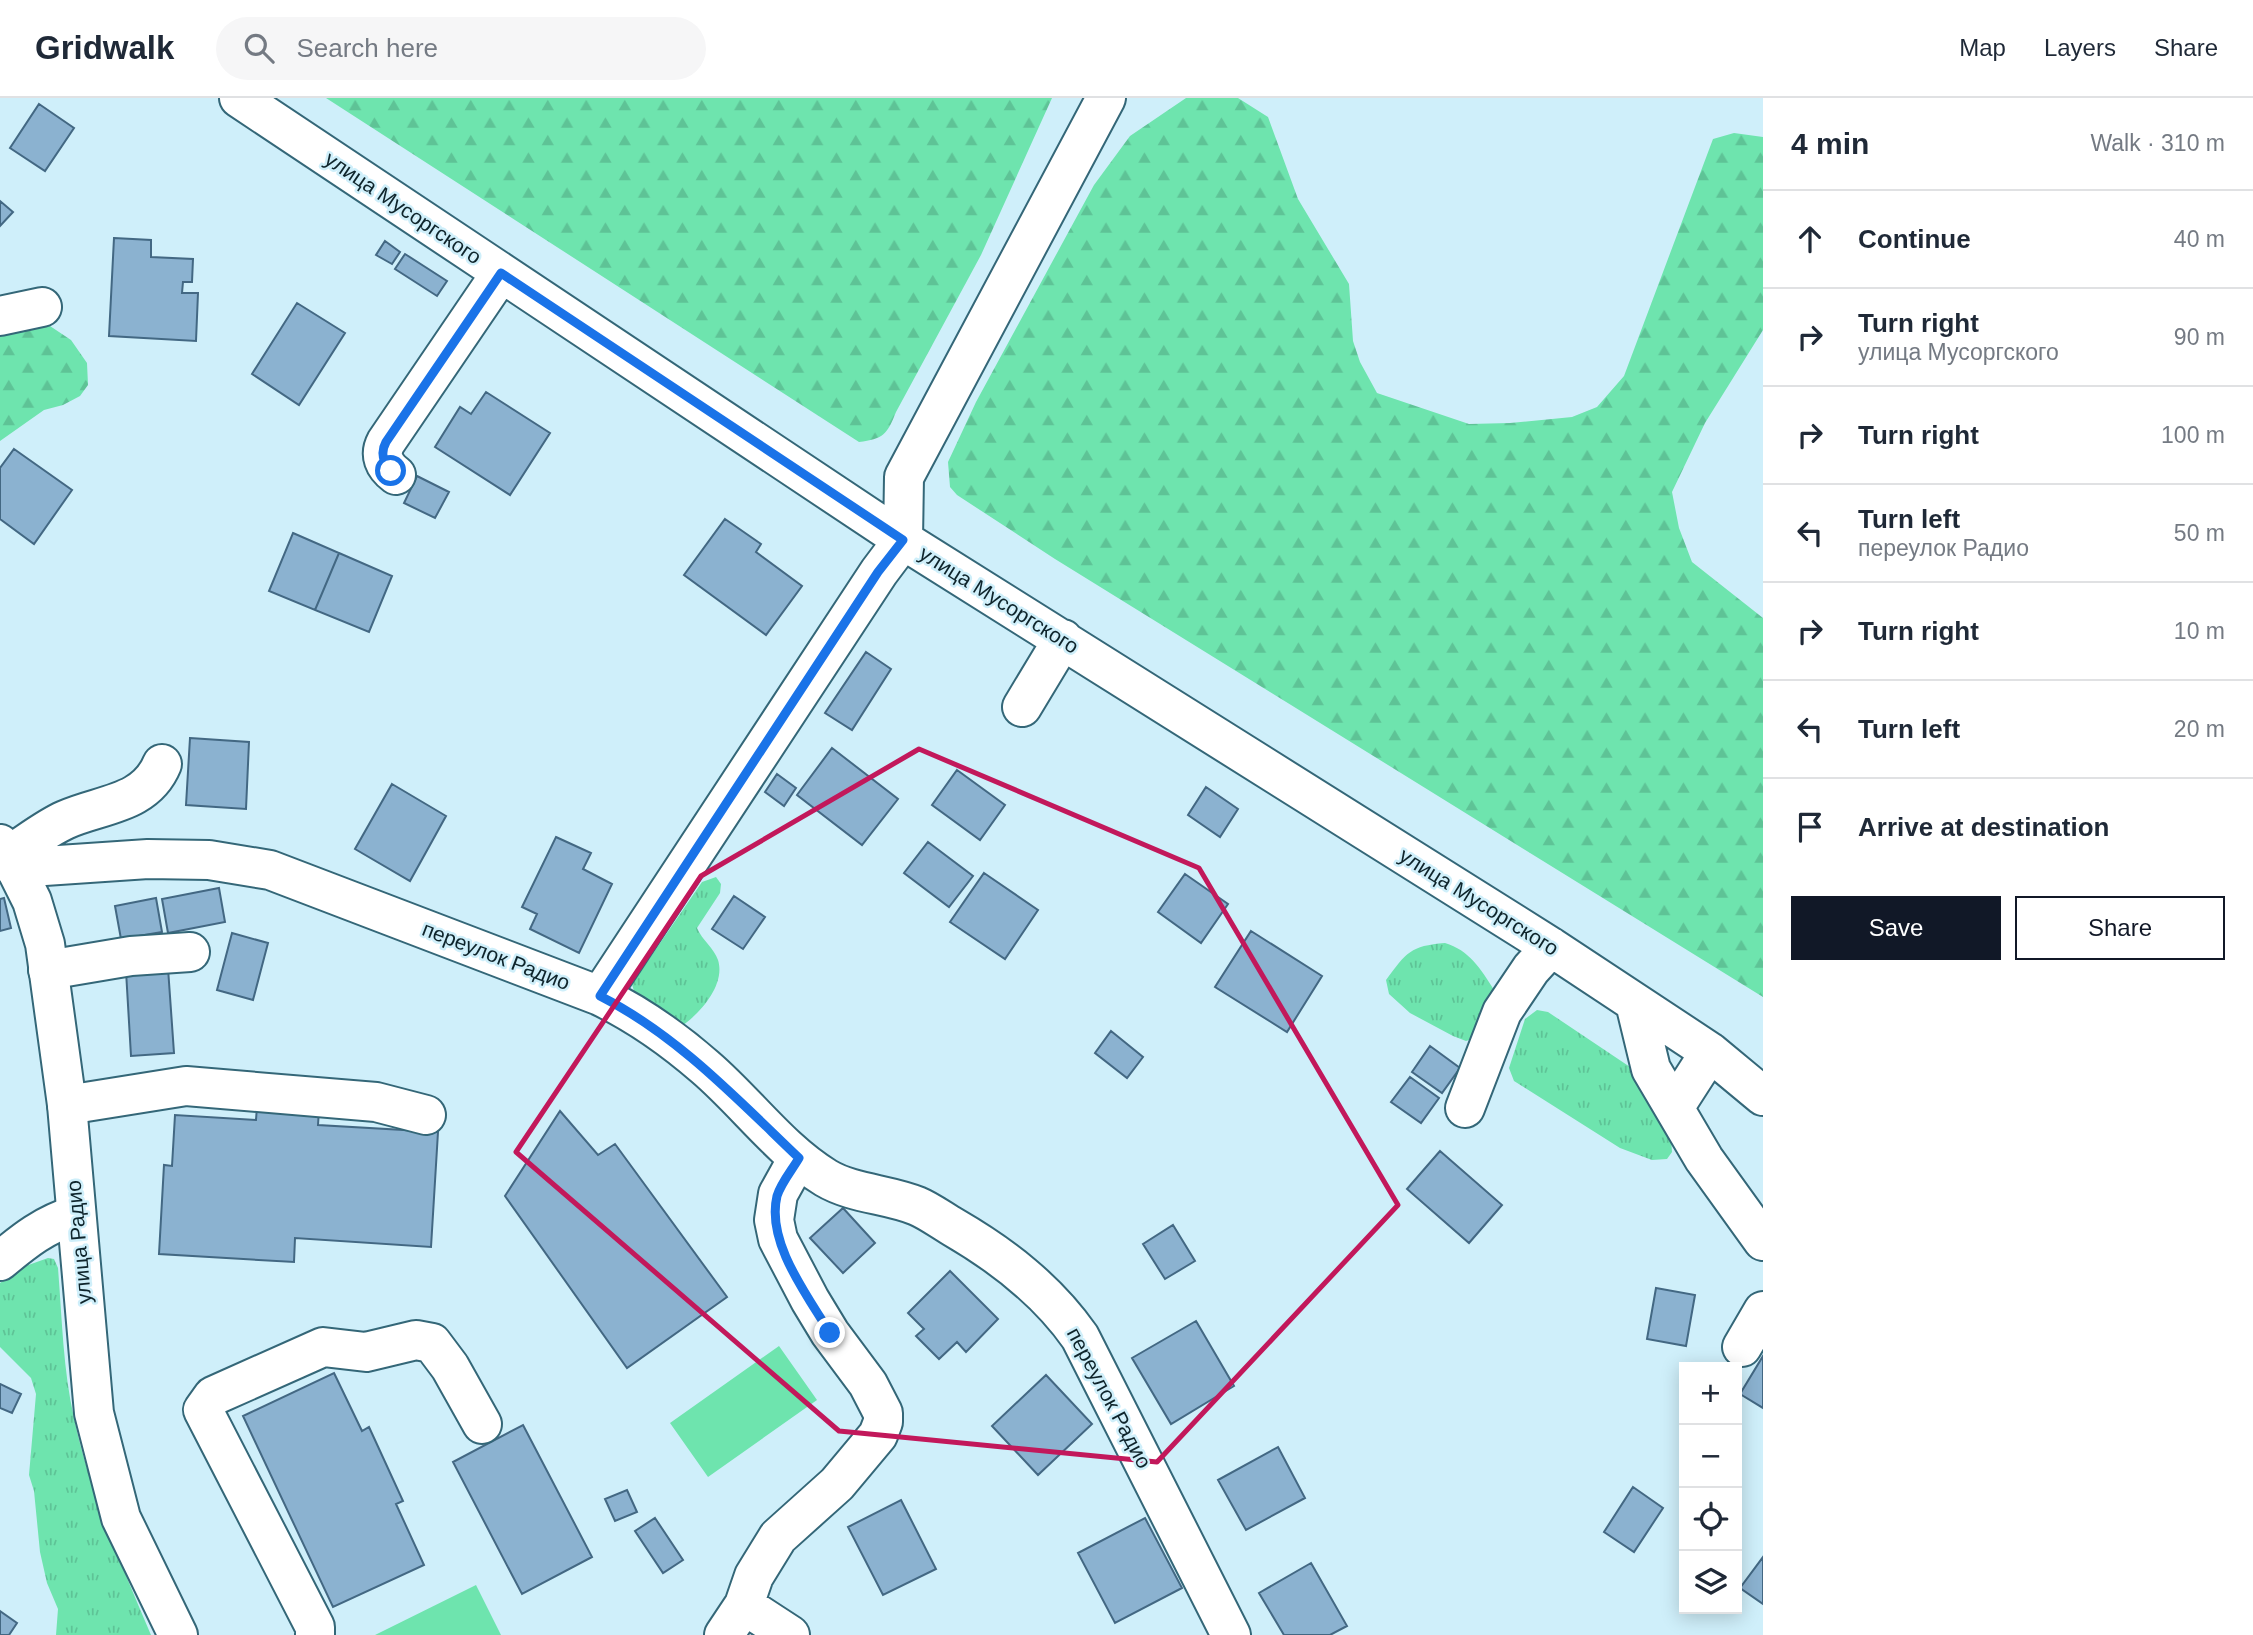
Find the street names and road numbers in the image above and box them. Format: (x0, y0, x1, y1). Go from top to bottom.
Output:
street label: улица Мусоргского (321, 147, 486, 268)
street label: улица Мусоргского (915, 541, 1083, 658)
street label: улица Мусоргского (1395, 843, 1563, 960)
street label: переулок Радио (419, 917, 573, 994)
street label: улица Радио (62, 1179, 95, 1305)
street label: переулок Радио (1063, 1323, 1156, 1472)

